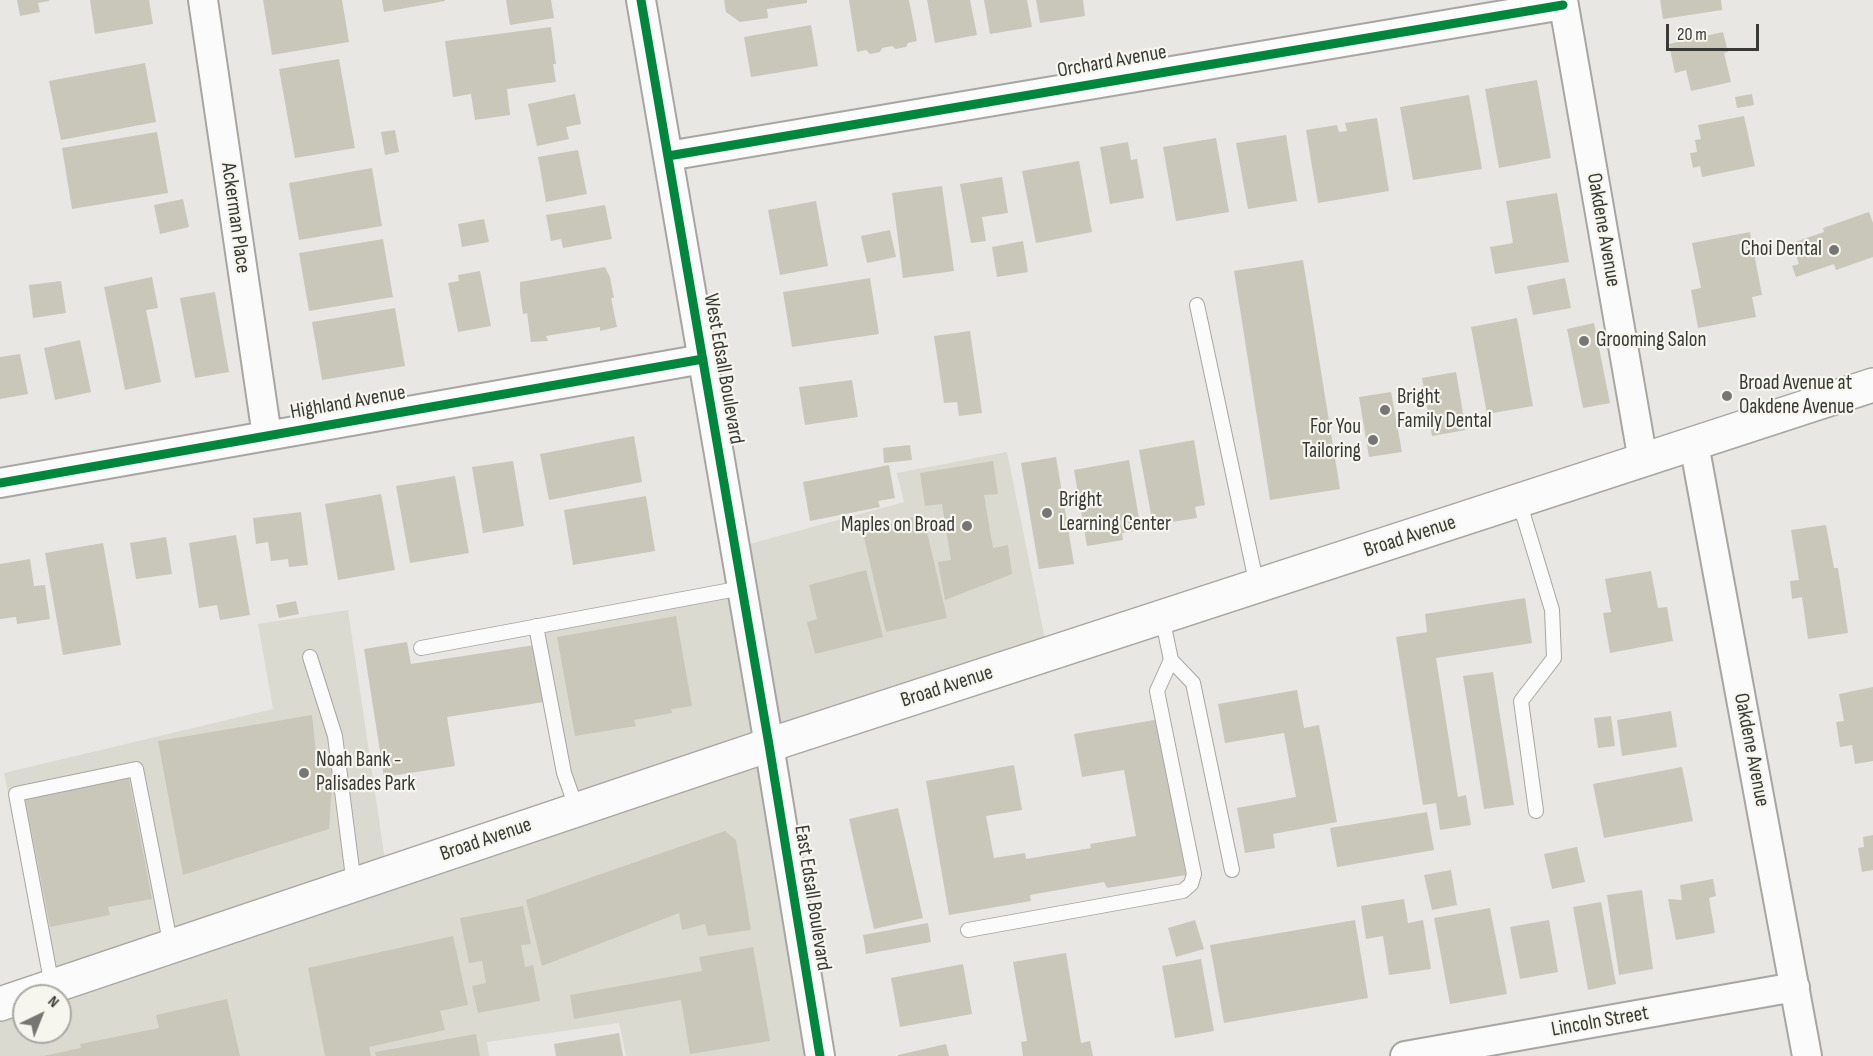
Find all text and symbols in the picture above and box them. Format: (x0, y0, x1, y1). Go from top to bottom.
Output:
scale bar (1669, 12, 1762, 50)
text: 20 m (1677, 24, 1707, 45)
street label: Orchard Avenue (1055, 40, 1169, 84)
street label: Ackerman Place (215, 161, 255, 275)
street label: Oakdene Avenue (1581, 171, 1625, 289)
place label: Choi Dental (1741, 237, 1822, 263)
marker: Choi Dental (1827, 243, 1841, 257)
street label: West Edsall Boulevard (697, 292, 749, 446)
place label: Grooming Salon (1596, 328, 1706, 354)
marker: Grooming Salon (1577, 334, 1591, 348)
place label: Broad Avenue at Oakdene Avenue (1739, 371, 1854, 421)
street label: Highland Avenue (289, 380, 407, 426)
place label: Bright Family Dental (1397, 385, 1492, 435)
marker: Broad Avenue at Oakdene Avenue (1720, 389, 1734, 403)
marker: Bright Family Dental (1378, 403, 1392, 417)
place label: For You Tailoring (1302, 415, 1361, 465)
marker: For You Tailoring (1366, 433, 1380, 447)
place label: Bright Learning Center (1059, 488, 1171, 538)
marker: Bright Learning Center (1040, 506, 1054, 520)
street label: Broad Avenue (1361, 510, 1459, 564)
place label: Maples on Broad (841, 513, 955, 539)
marker: Maples on Broad (960, 519, 974, 533)
street label: Broad Avenue (898, 660, 996, 714)
street label: Oakdene Avenue (1728, 691, 1774, 809)
place label: Noah Bank - Palisades Park (316, 748, 415, 798)
marker: Noah Bank - Palisades Park (297, 766, 311, 780)
street label: Broad Avenue (437, 813, 535, 867)
street label: East Edsall Boulevard (788, 823, 836, 973)
north arrow (12, 984, 72, 1044)
text: N (44, 992, 63, 1012)
street label: Lincoln Street (1549, 1001, 1651, 1043)

